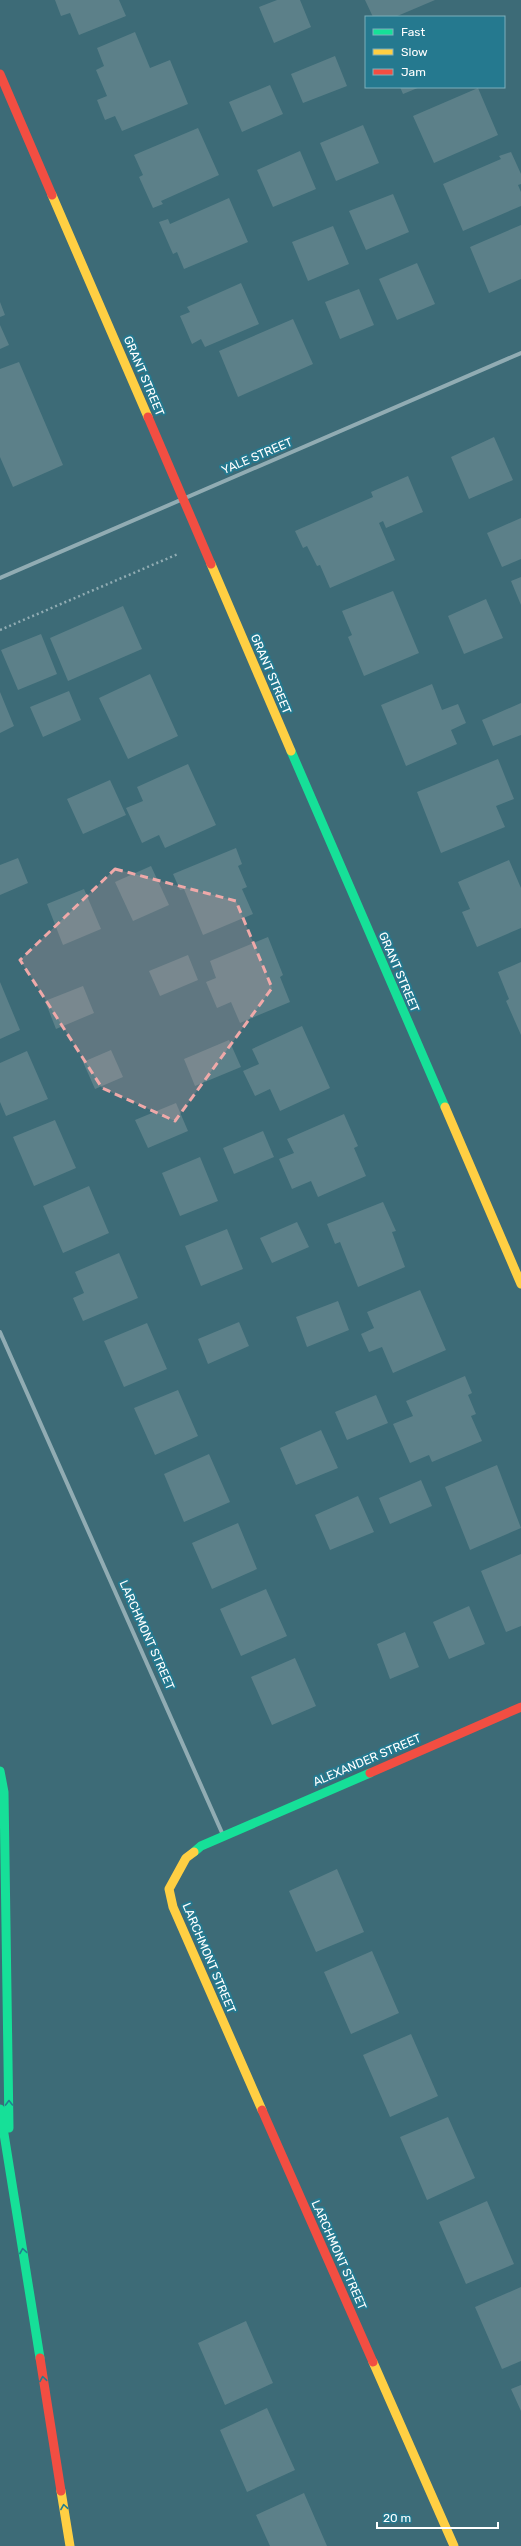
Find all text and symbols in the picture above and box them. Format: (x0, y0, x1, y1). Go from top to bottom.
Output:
legend (365, 16, 505, 88)
text: Fast (401, 25, 425, 39)
text: Slow (401, 45, 428, 59)
text: Jam (401, 65, 426, 79)
street label: GRANT STREET (121, 334, 167, 418)
street label: YALE STREET (219, 435, 295, 477)
street label: GRANT STREET (248, 632, 294, 716)
street label: GRANT STREET (376, 930, 422, 1014)
street label: LARCHMONT STREET (117, 1578, 178, 1692)
street label: ALEXANDER STREET (311, 1731, 423, 1789)
street label: LARCHMONT STREET (179, 1901, 239, 2015)
one-way arrow (5, 2100, 13, 2106)
street label: LARCHMONT STREET (309, 2198, 370, 2312)
one-way arrow (19, 2248, 28, 2254)
one-way arrow (39, 2376, 48, 2382)
one-way arrow (60, 2504, 69, 2511)
scale bar (377, 2504, 498, 2530)
text: 20 m (383, 2511, 411, 2525)

